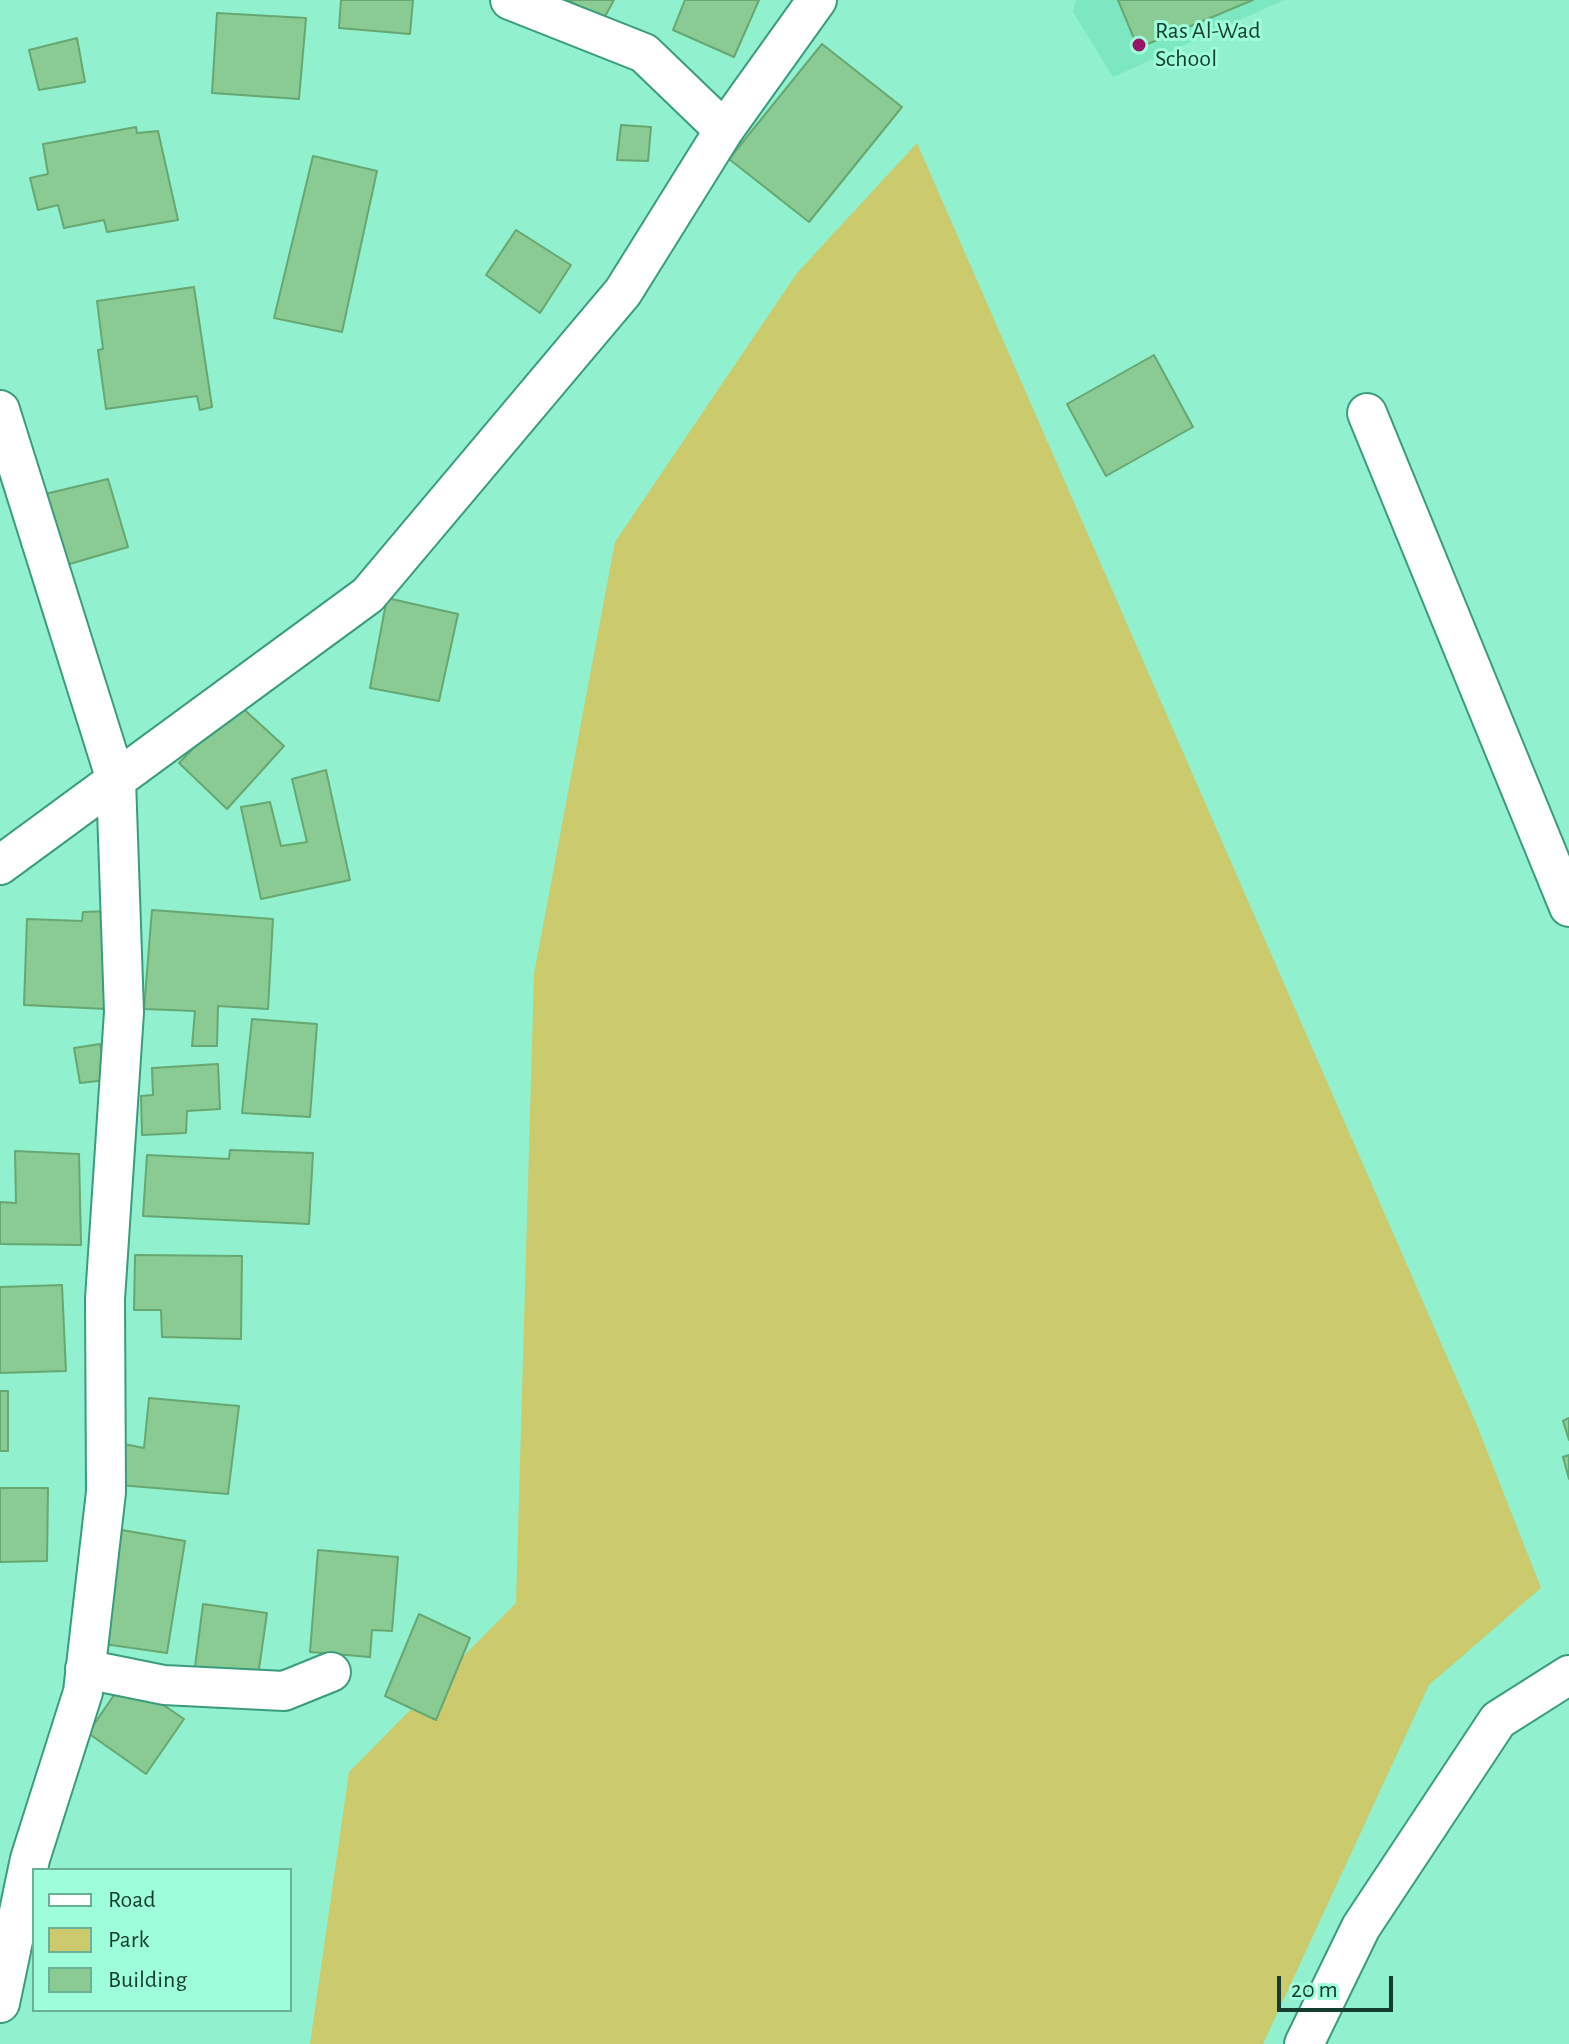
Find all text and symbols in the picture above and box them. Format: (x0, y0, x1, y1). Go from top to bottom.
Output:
place label: Ras Al-Wad School (1155, 17, 1261, 73)
marker: Ras Al-Wad School (1130, 36, 1148, 54)
legend (32, 1868, 292, 2012)
text: Road (108, 1888, 156, 1912)
text: Park (108, 1928, 149, 1952)
scale bar (1281, 1960, 1397, 2010)
text: Building (108, 1968, 187, 1992)
text: 20 m (1291, 1978, 1338, 2002)

